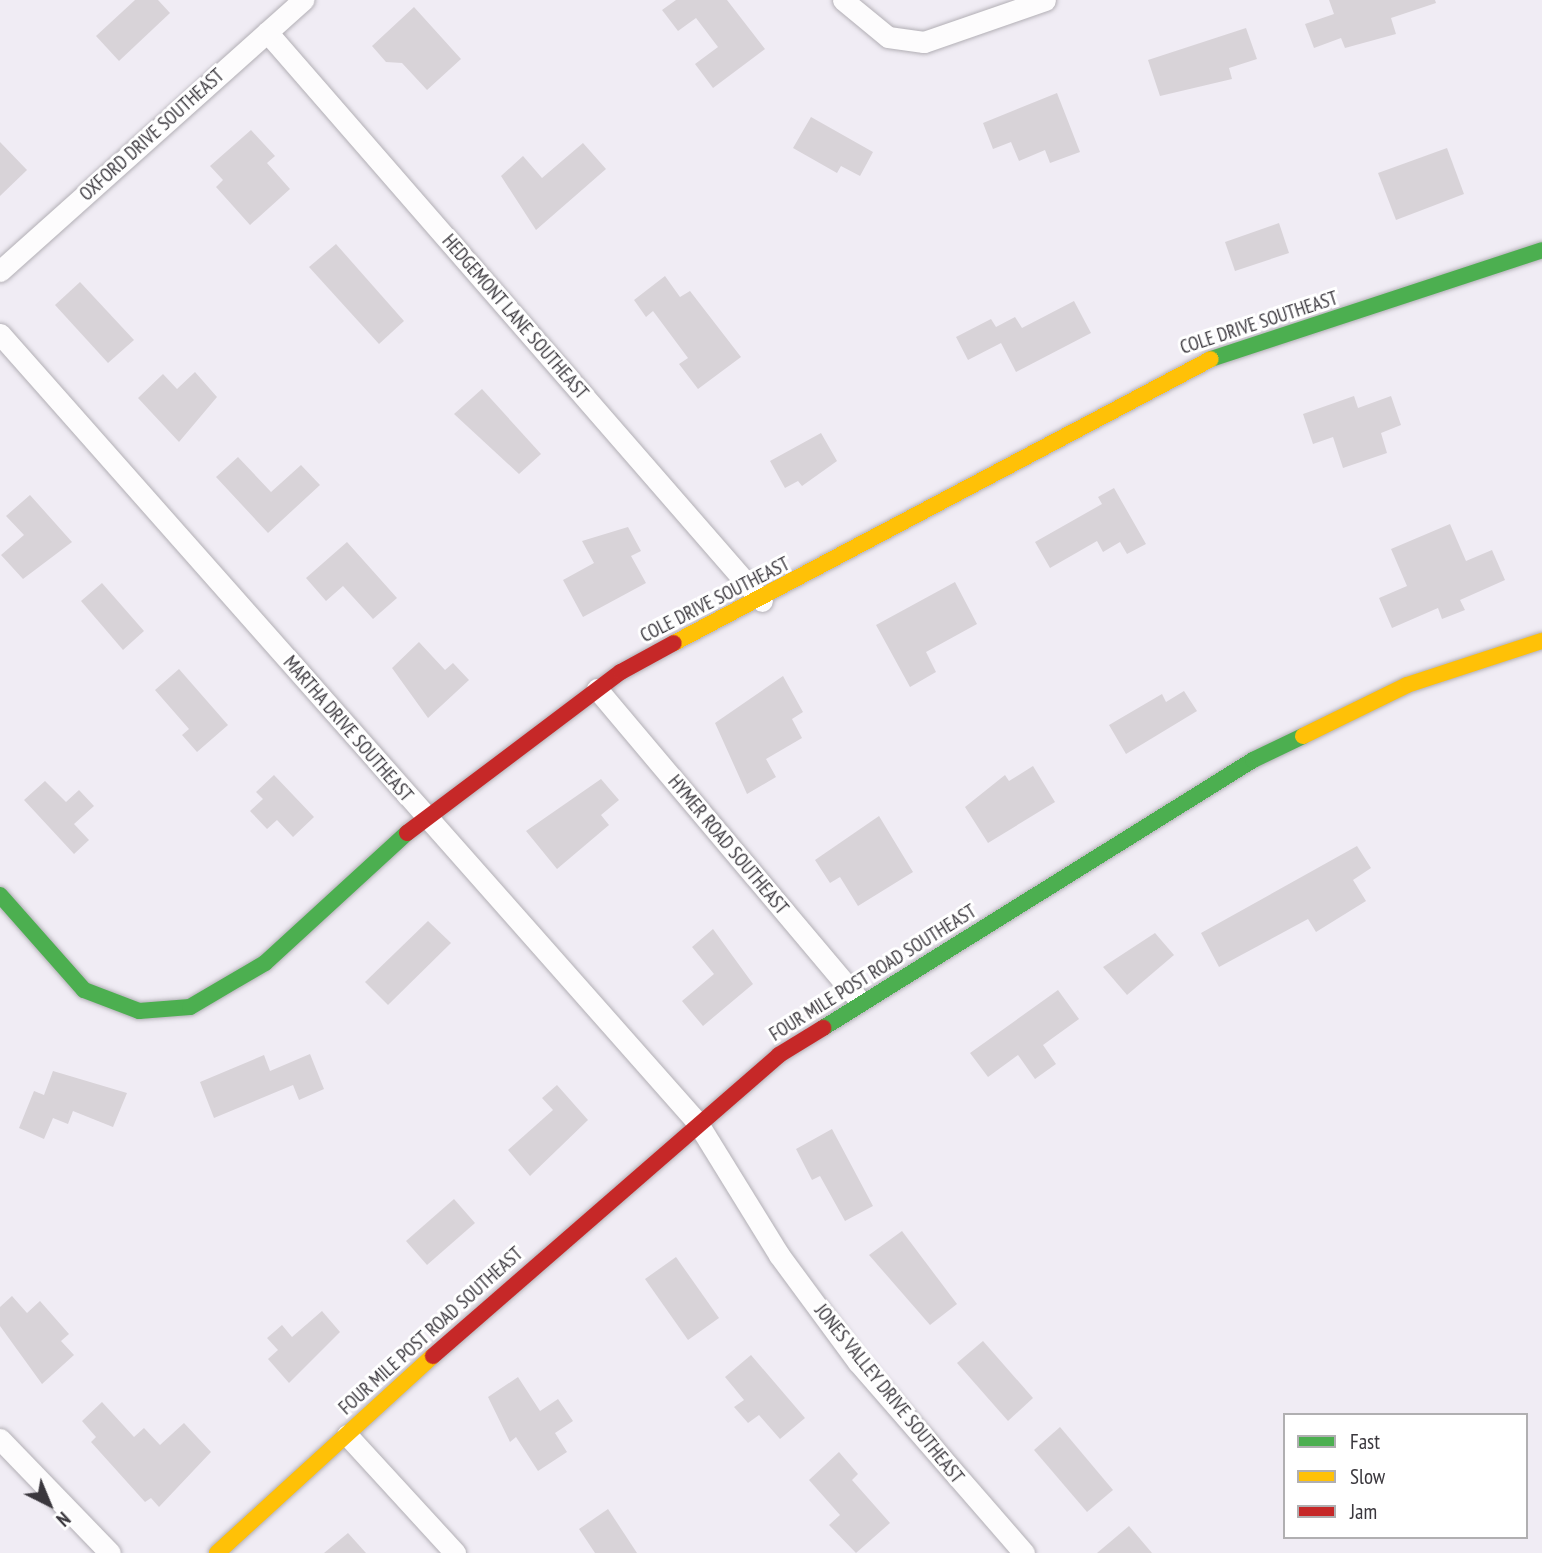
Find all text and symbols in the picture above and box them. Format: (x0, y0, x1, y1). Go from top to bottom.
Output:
street label: OXFORD DRIVE SOUTHEAST (75, 64, 229, 206)
street label: HEDGEMONT LANE SOUTHEAST (437, 230, 593, 404)
street label: COLE DRIVE SOUTHEAST (1177, 287, 1341, 359)
street label: COLE DRIVE SOUTHEAST (637, 553, 793, 647)
street label: MARTHA DRIVE SOUTHEAST (278, 651, 418, 807)
street label: HYMER ROAD SOUTHEAST (663, 771, 793, 919)
street label: FOUR MILE POST ROAD SOUTHEAST (765, 900, 981, 1046)
street label: FOUR MILE POST ROAD SOUTHEAST (334, 1242, 528, 1420)
street label: JONES VALLEY DRIVE SOUTHEAST (809, 1300, 969, 1488)
legend (1283, 1413, 1528, 1539)
text: Fast (1350, 1428, 1380, 1455)
text: Slow (1350, 1463, 1385, 1490)
north arrow (14, 1469, 84, 1539)
text: Jam (1350, 1498, 1377, 1525)
text: N (51, 1507, 75, 1532)

